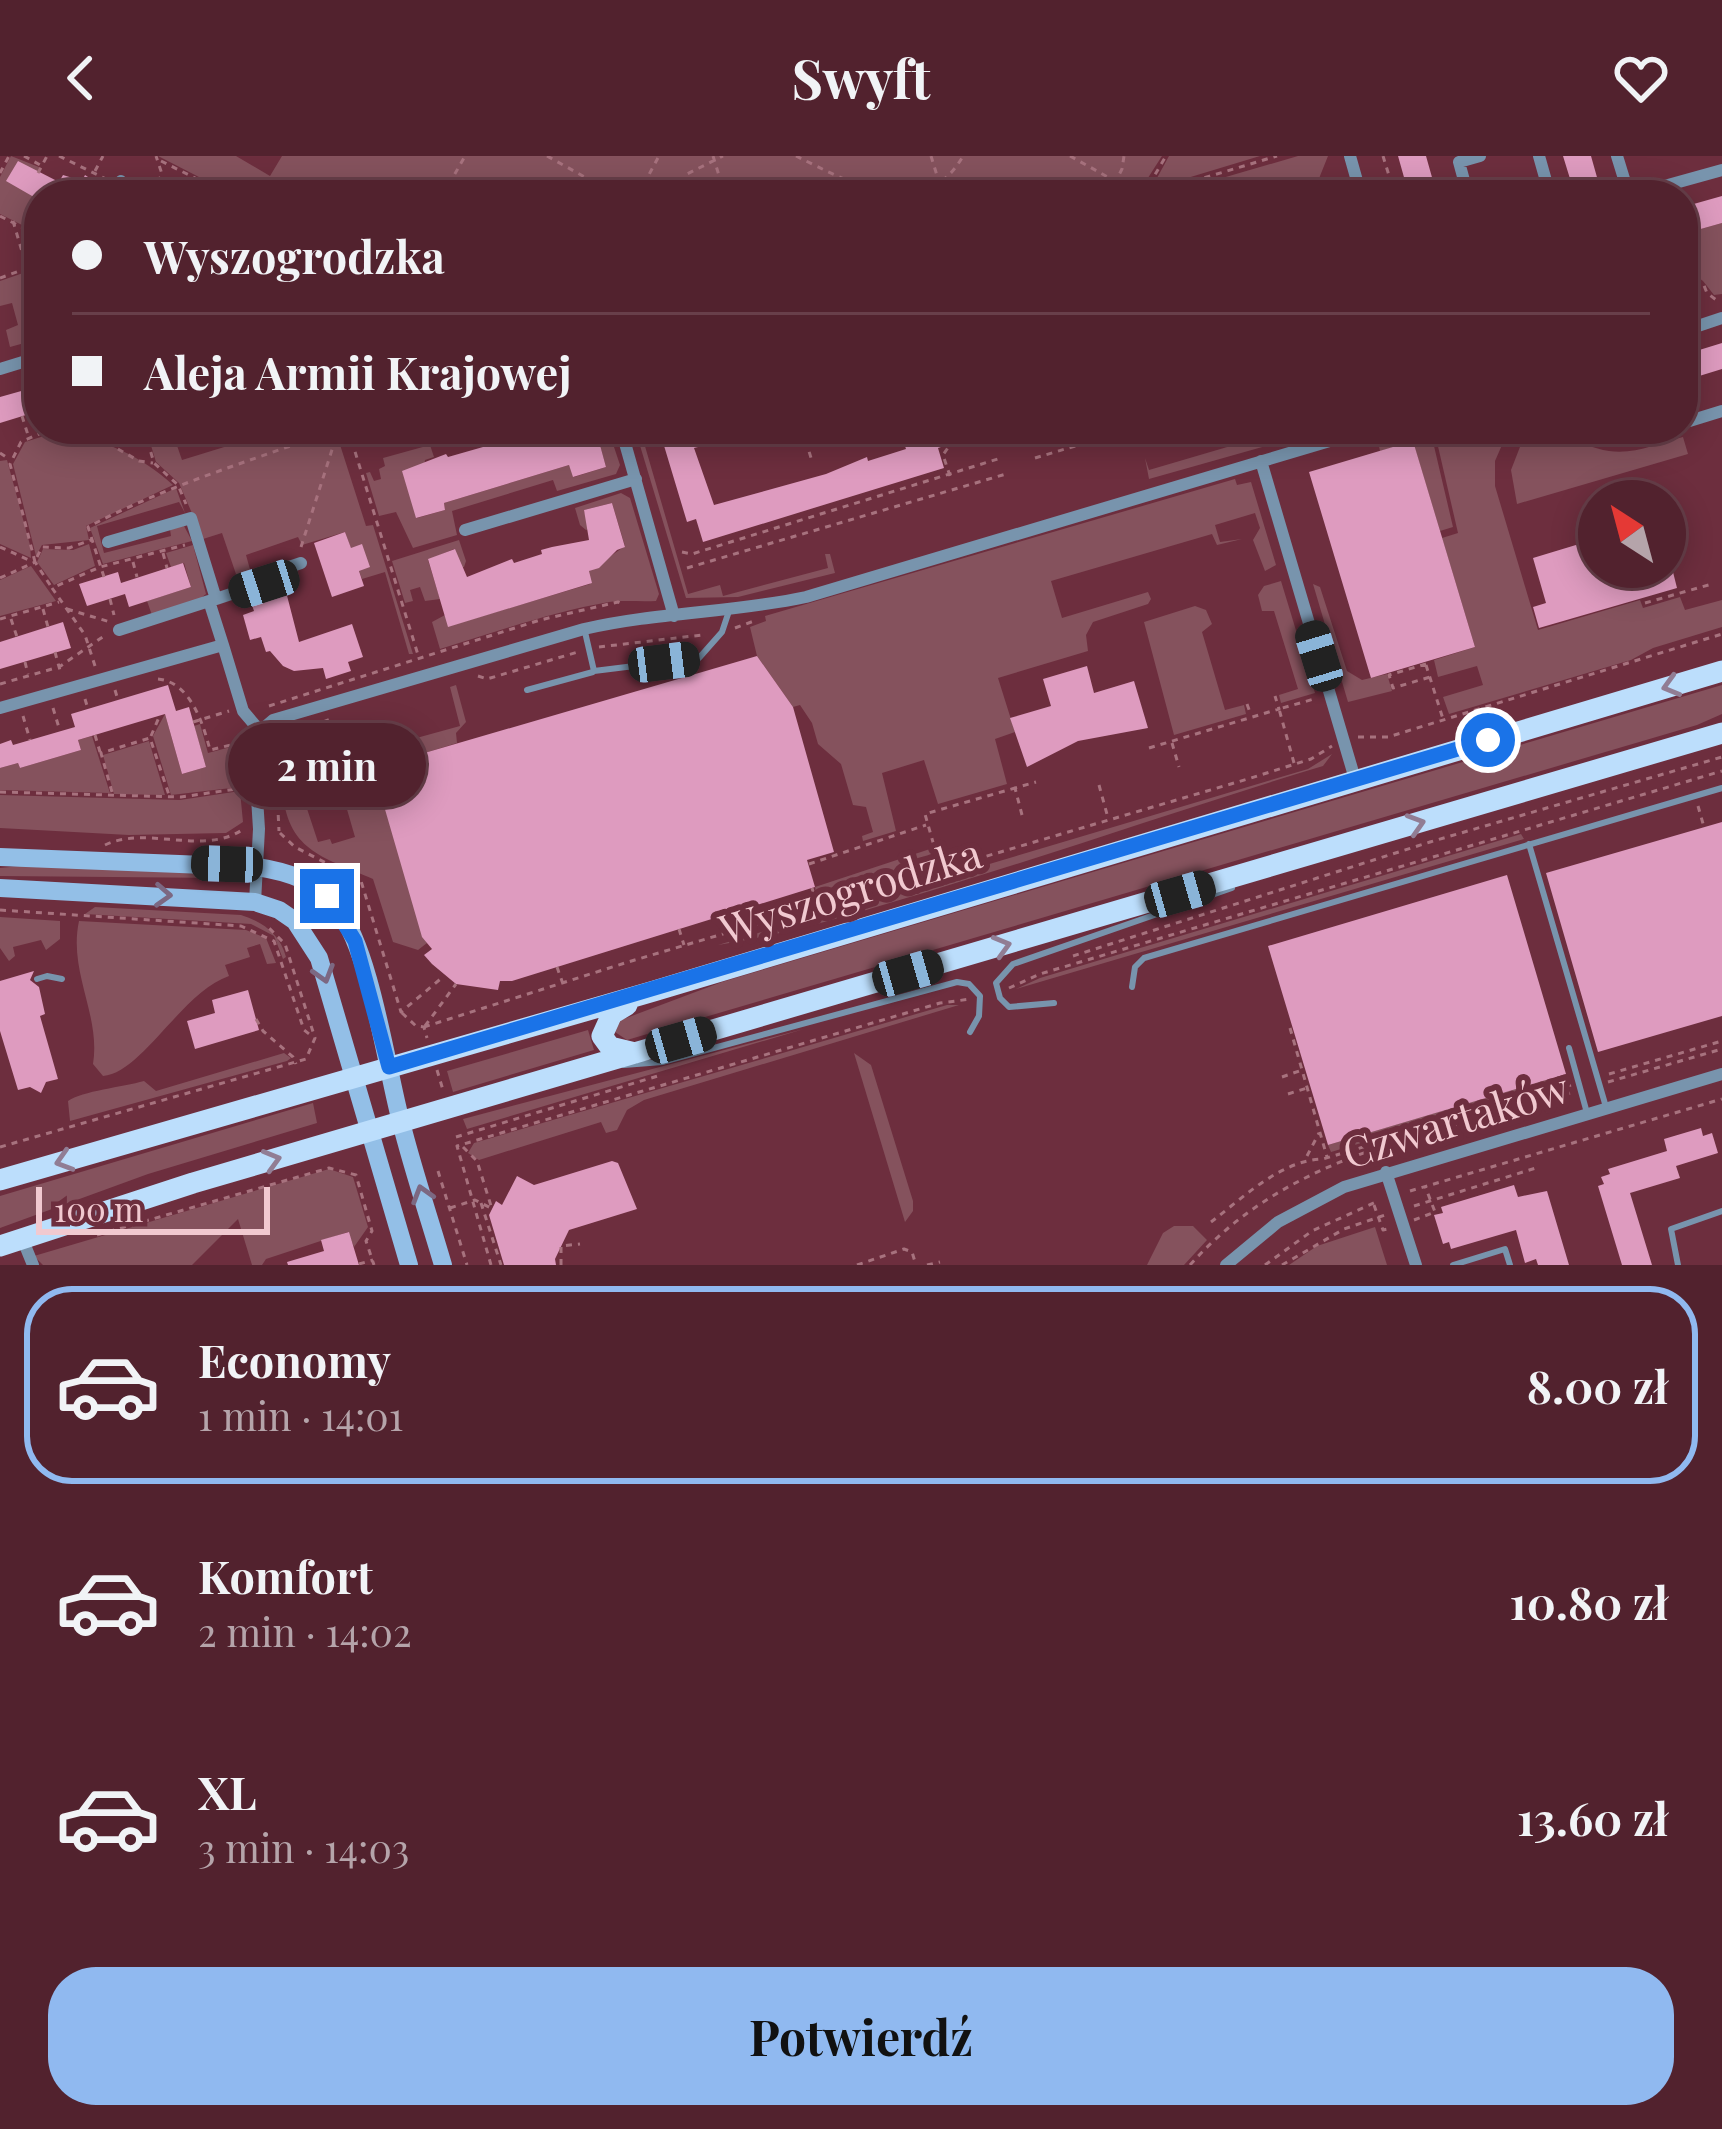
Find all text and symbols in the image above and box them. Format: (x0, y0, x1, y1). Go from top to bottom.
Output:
text: Swyft (791, 42, 931, 114)
icon: back (48, 45, 114, 111)
icon: heart (1608, 45, 1674, 111)
text: Wyszogrodzka (144, 225, 445, 285)
text: Aleja Armii Krajowej (144, 341, 572, 401)
north arrow (1578, 480, 1686, 588)
map controls (1578, 480, 1686, 588)
car (224, 556, 304, 612)
car (1291, 616, 1347, 696)
car (626, 640, 702, 684)
one-way arrow (1661, 672, 1682, 697)
route start (1461, 713, 1515, 767)
callout: 2 min (228, 722, 426, 806)
text: 2 min (277, 739, 377, 791)
one-way arrow (1405, 813, 1426, 838)
street label: Wyszogrodzka (711, 824, 988, 957)
car (190, 845, 264, 883)
car (1140, 867, 1220, 921)
route end (300, 869, 354, 923)
one-way arrow (154, 882, 173, 908)
one-way arrow (991, 935, 1012, 960)
car (868, 946, 948, 1000)
one-way arrow (310, 963, 335, 984)
car (641, 1013, 721, 1067)
street label: Czwartaków (1335, 1058, 1575, 1180)
one-way arrow (55, 1147, 76, 1172)
one-way arrow (261, 1149, 282, 1174)
scale bar (36, 1181, 270, 1234)
one-way arrow (411, 1184, 436, 1205)
text: 100 m (54, 1186, 143, 1230)
text: Economy (198, 1329, 391, 1389)
icon: car (54, 1331, 162, 1439)
text: 8.00 zł (1527, 1355, 1668, 1415)
text: 1 min · 14:01 (198, 1389, 403, 1441)
text: Komfort (198, 1545, 373, 1605)
icon: car (54, 1547, 162, 1655)
text: 10.80 zł (1510, 1571, 1668, 1631)
text: 2 min · 14:02 (198, 1605, 412, 1657)
text: XL (198, 1761, 257, 1821)
icon: car (54, 1763, 162, 1871)
text: 13.60 zł (1517, 1787, 1668, 1847)
text: 3 min · 14:03 (198, 1821, 409, 1873)
button: Potwierdź (48, 1967, 1674, 2105)

